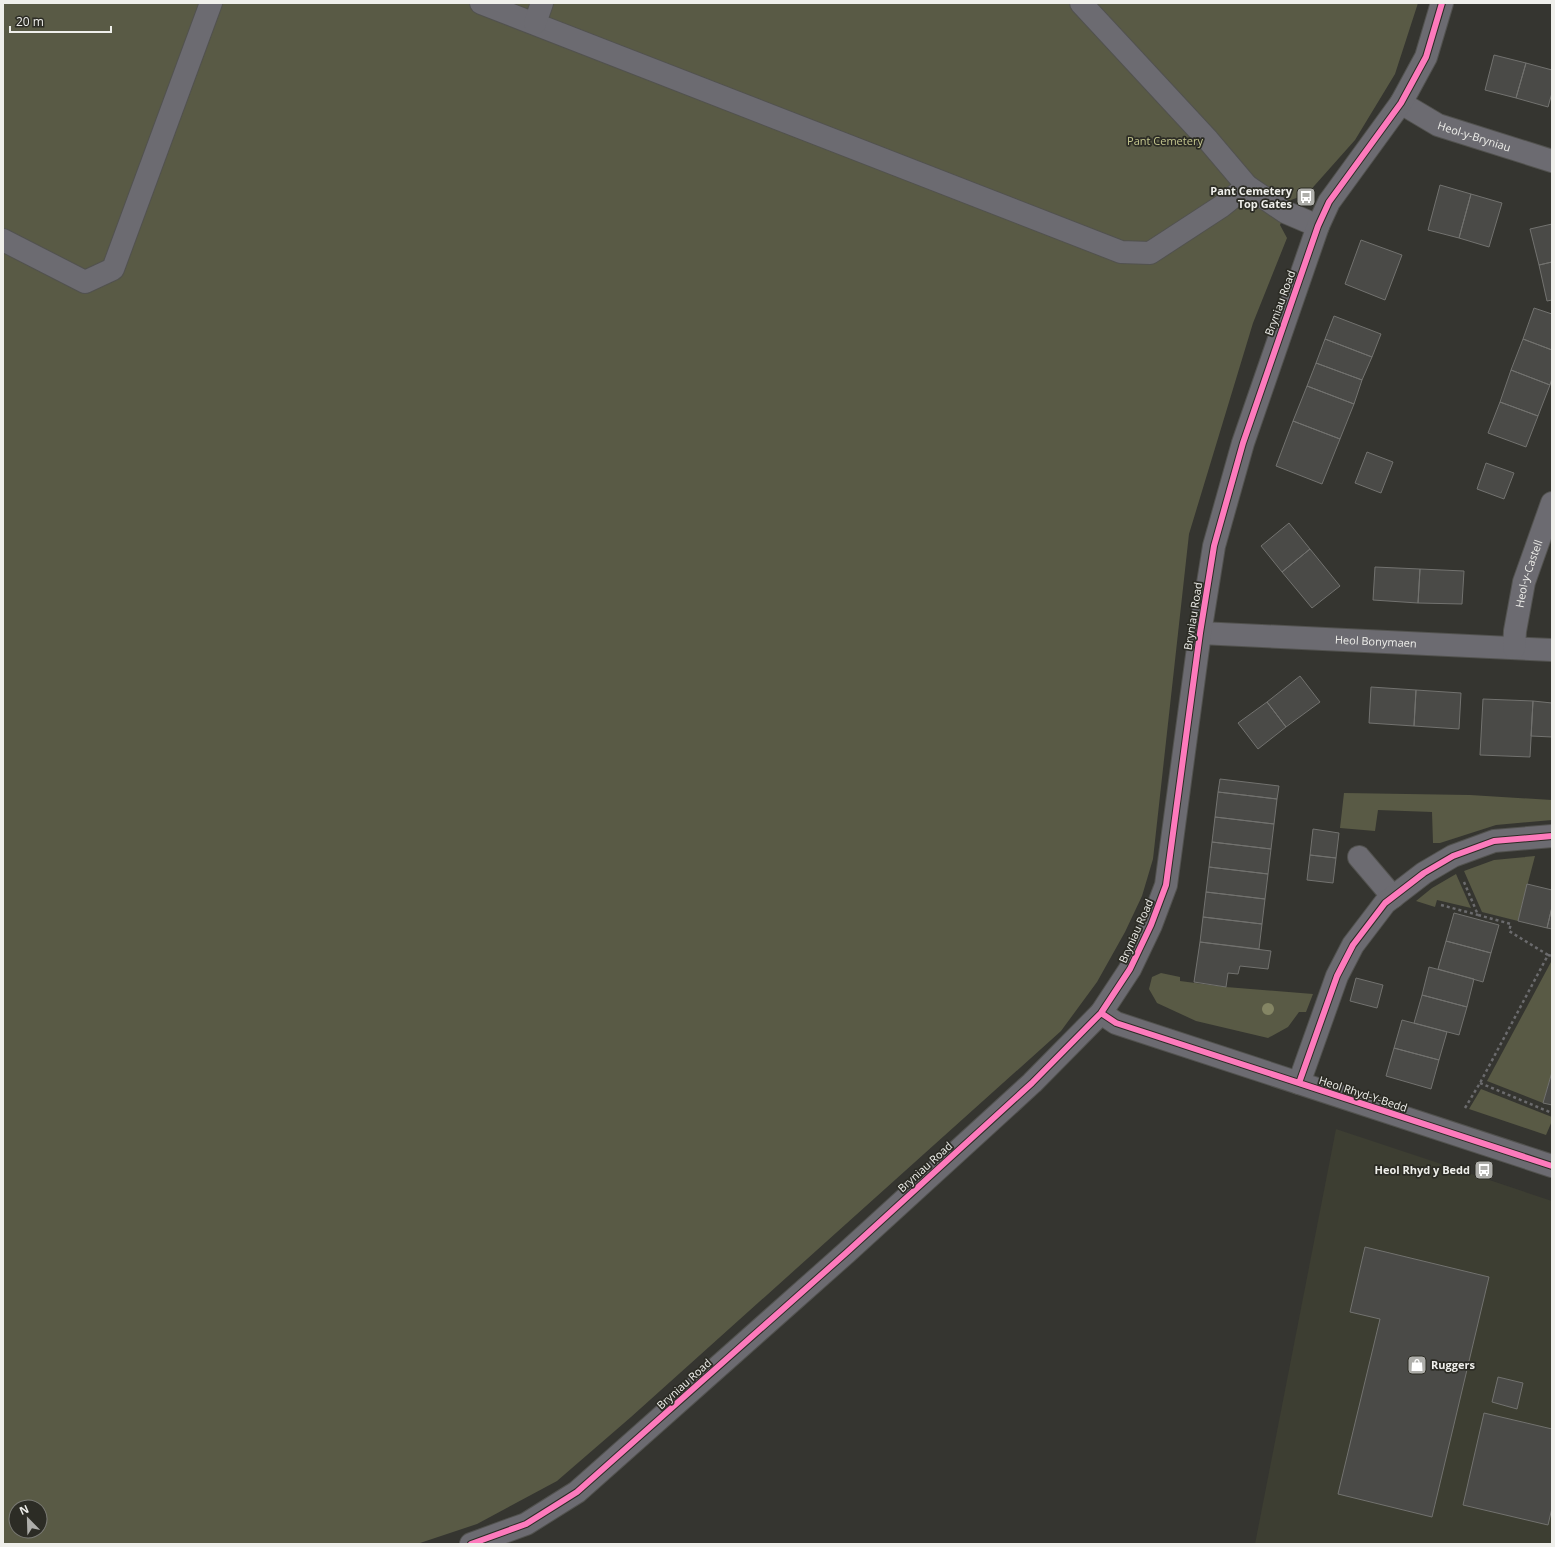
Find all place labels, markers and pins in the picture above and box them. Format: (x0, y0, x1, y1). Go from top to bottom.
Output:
place label: Pant Cemetery Top Gates (1210, 183, 1293, 211)
bus stop icon: Pant Cemetery Top Gates (1295, 186, 1317, 208)
bus stop icon: Heol Rhyd y Bedd (1473, 1159, 1495, 1181)
place label: Heol Rhyd y Bedd (1375, 1162, 1470, 1177)
shop icon: Ruggers (1406, 1354, 1428, 1376)
place label: Ruggers (1431, 1357, 1475, 1372)

